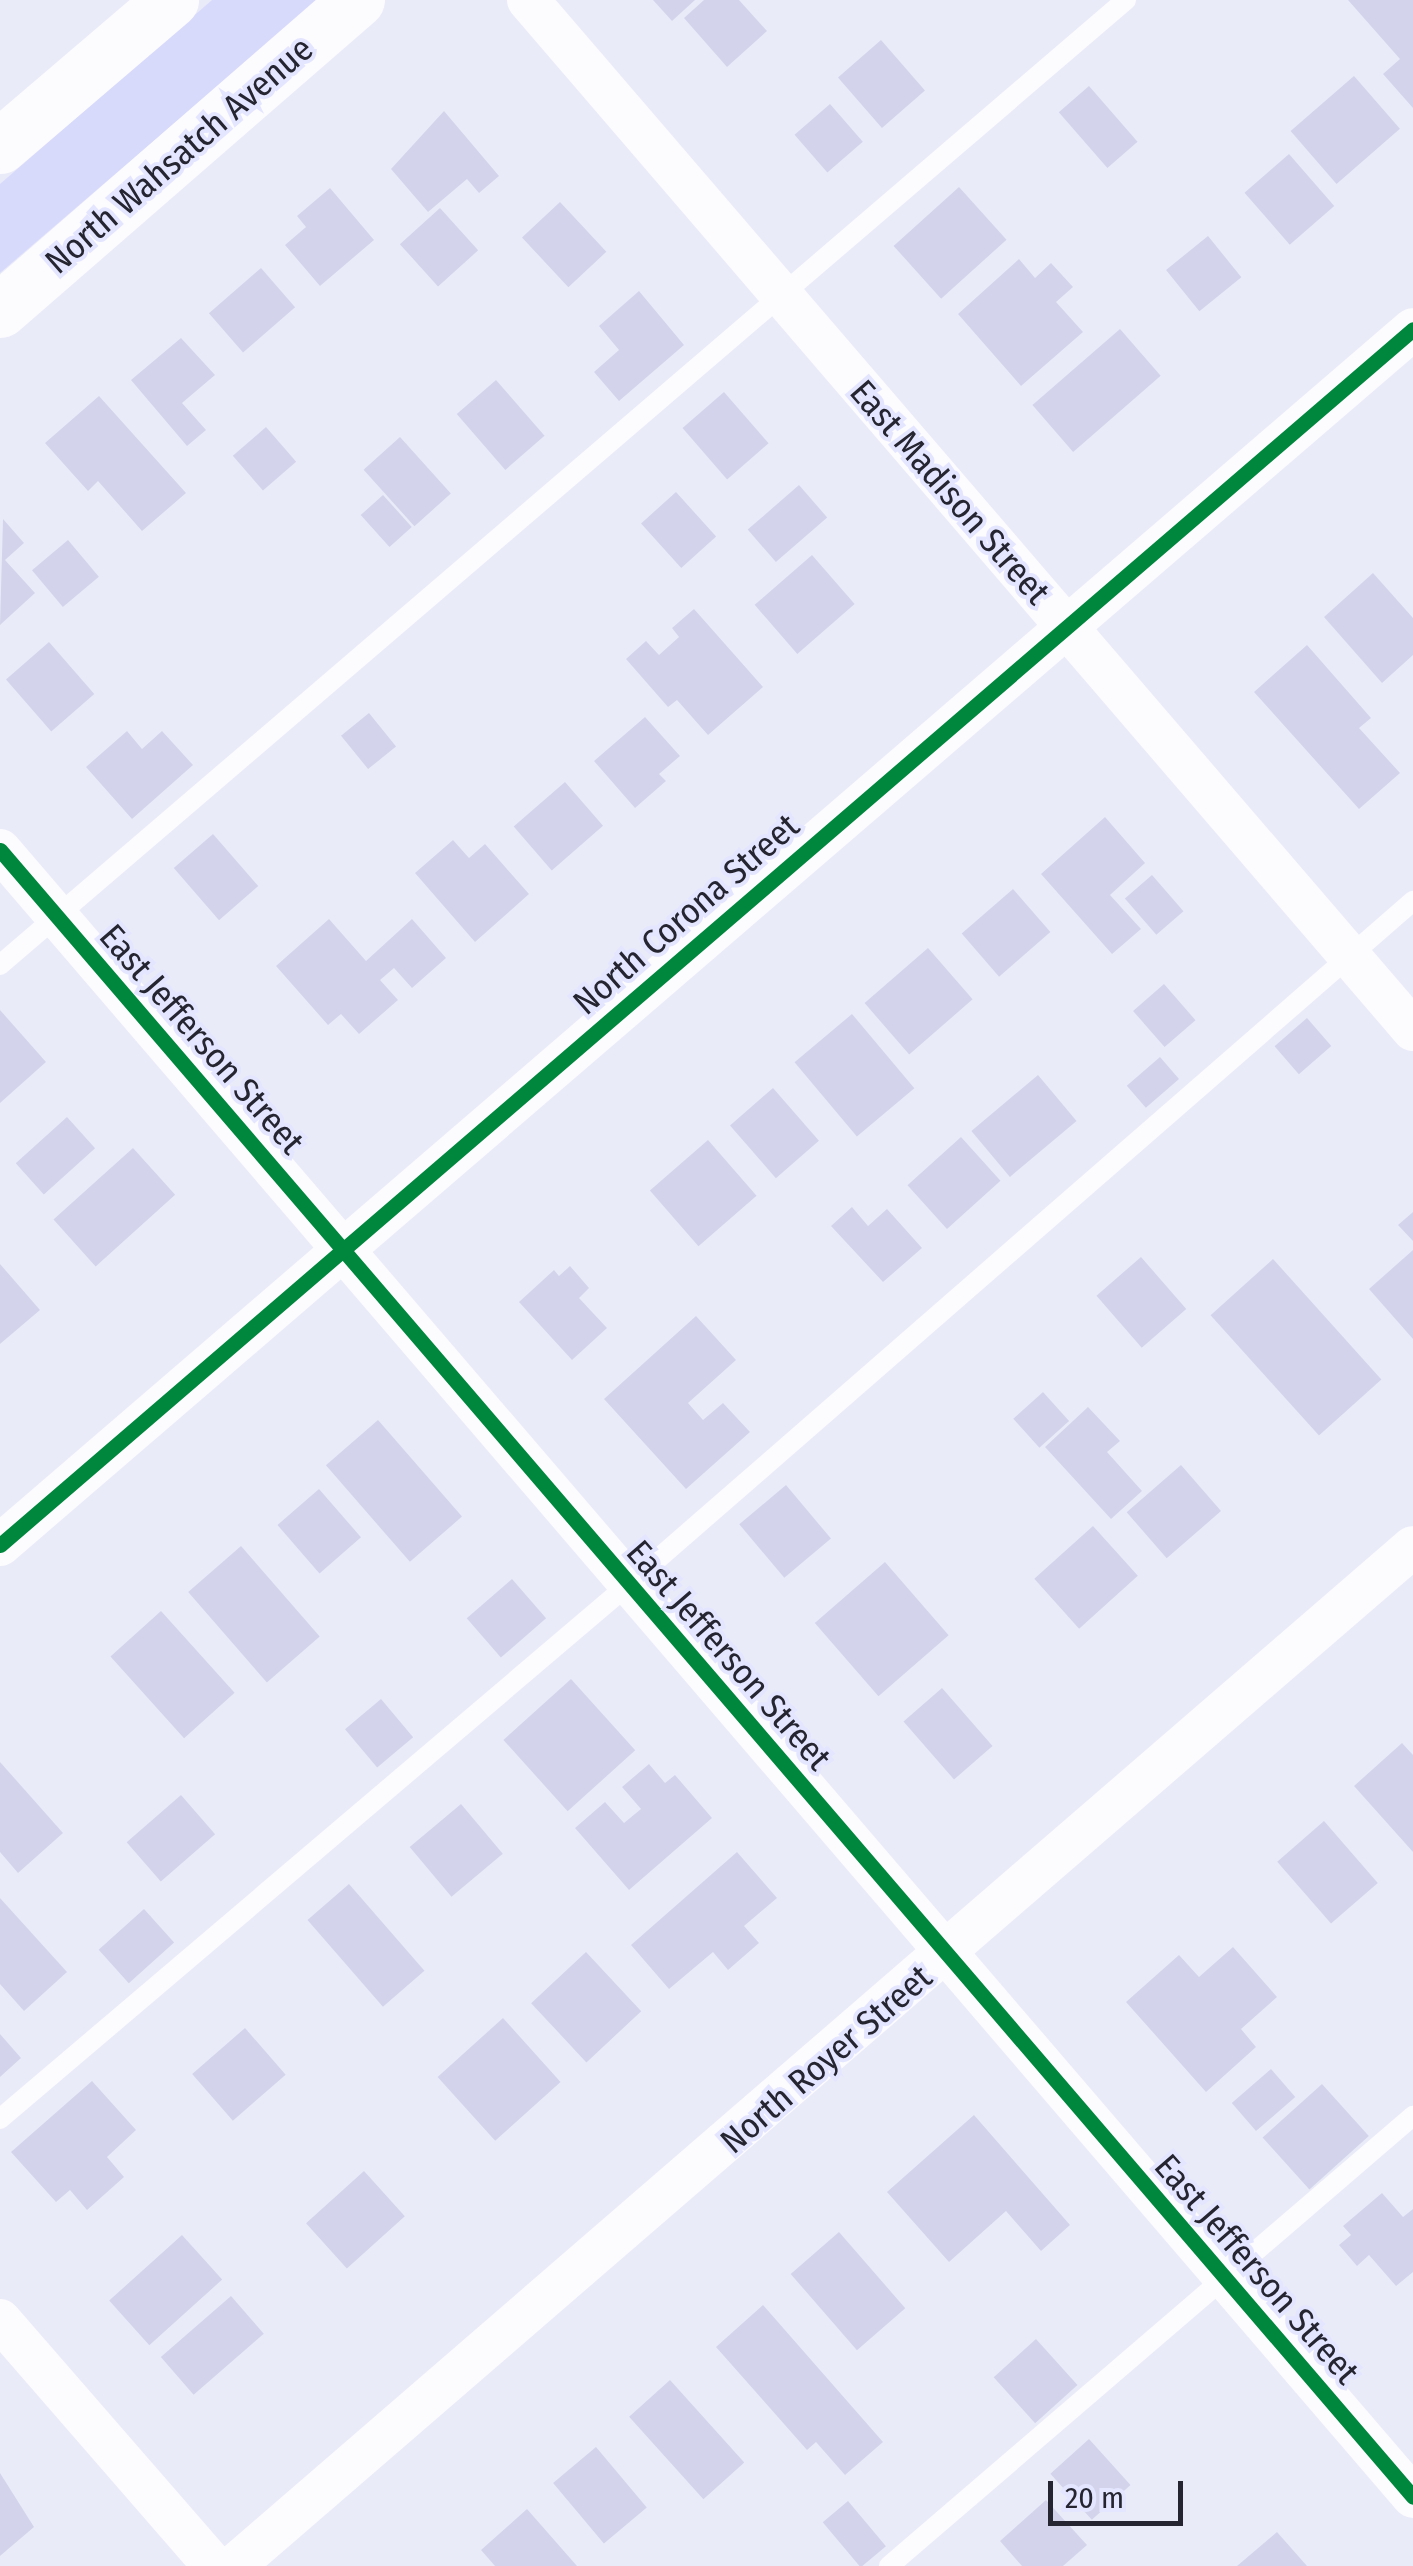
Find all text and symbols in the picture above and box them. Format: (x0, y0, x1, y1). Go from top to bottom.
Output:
street label: North Wahsatch Avenue (37, 28, 321, 282)
street label: East Madison Street (841, 371, 1059, 613)
street label: North Corona Street (565, 805, 807, 1023)
street label: East Jefferson Street (91, 916, 313, 1162)
street label: East Jefferson Street (618, 1532, 840, 1778)
street label: North Royer Street (712, 1956, 940, 2162)
street label: East Jefferson Street (1146, 2146, 1368, 2392)
scale bar (1053, 2461, 1188, 2523)
text: 20 m (1065, 2480, 1124, 2516)

